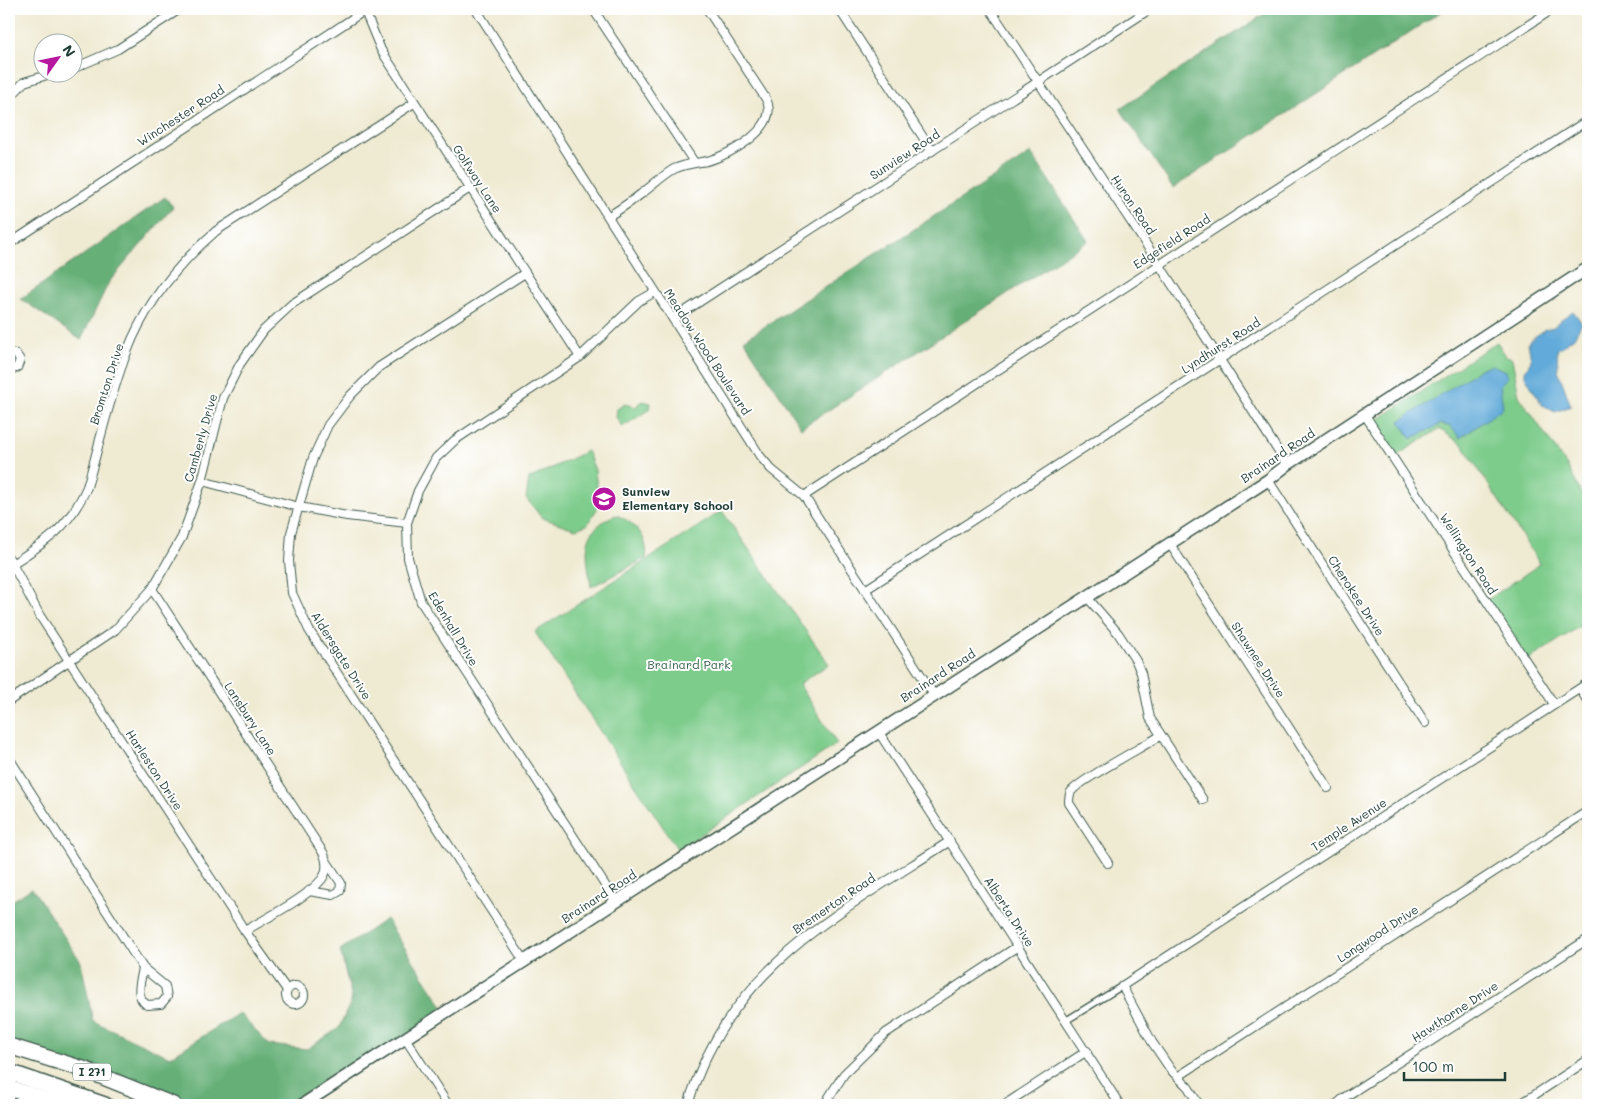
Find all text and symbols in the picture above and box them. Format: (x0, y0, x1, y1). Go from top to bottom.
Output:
north arrow (32, 32, 82, 82)
text: N (58, 41, 80, 60)
street label: Winchester Road (134, 81, 227, 149)
street label: Sunview Road (866, 125, 943, 183)
street label: Golfway Lane (450, 141, 506, 216)
street label: Huron Road (1108, 172, 1160, 238)
street label: Edgefield Road (1130, 210, 1213, 272)
street label: Meadow Wood Boulevard (661, 285, 755, 418)
street label: Lyndhurst Road (1178, 313, 1263, 377)
street label: Bromton Drive (85, 341, 127, 426)
street label: Camberly Drive (180, 392, 220, 484)
street label: Brainard Road (1237, 424, 1318, 486)
place label: Sunview Elementary School (622, 483, 733, 513)
school or university icon: Sunview Elementary School (591, 486, 617, 512)
street label: Wellington Road (1437, 510, 1501, 598)
street label: Cherokee Drive (1325, 552, 1389, 639)
street label: Edenhall Drive (425, 588, 482, 669)
street label: Aldersgate Drive (308, 608, 375, 703)
street label: Shawnee Drive (1228, 618, 1289, 700)
street label: Brainard Road (897, 645, 978, 705)
park label: Brainard Park (647, 656, 731, 672)
street label: Lansbury Lane (221, 679, 281, 758)
street label: Harleston Drive (123, 726, 187, 813)
street label: Temple Avenue (1308, 794, 1389, 855)
street label: Brainard Road (558, 866, 639, 926)
street label: Bremerton Road (789, 869, 878, 937)
street label: Alberta Drive (981, 873, 1039, 950)
street label: Longwood Drive (1334, 901, 1421, 965)
street label: Hawthorne Drive (1408, 977, 1501, 1045)
scale bar (1404, 1049, 1506, 1081)
text: 100 m (1412, 1056, 1454, 1076)
road number: I 271 (73, 1064, 111, 1080)

